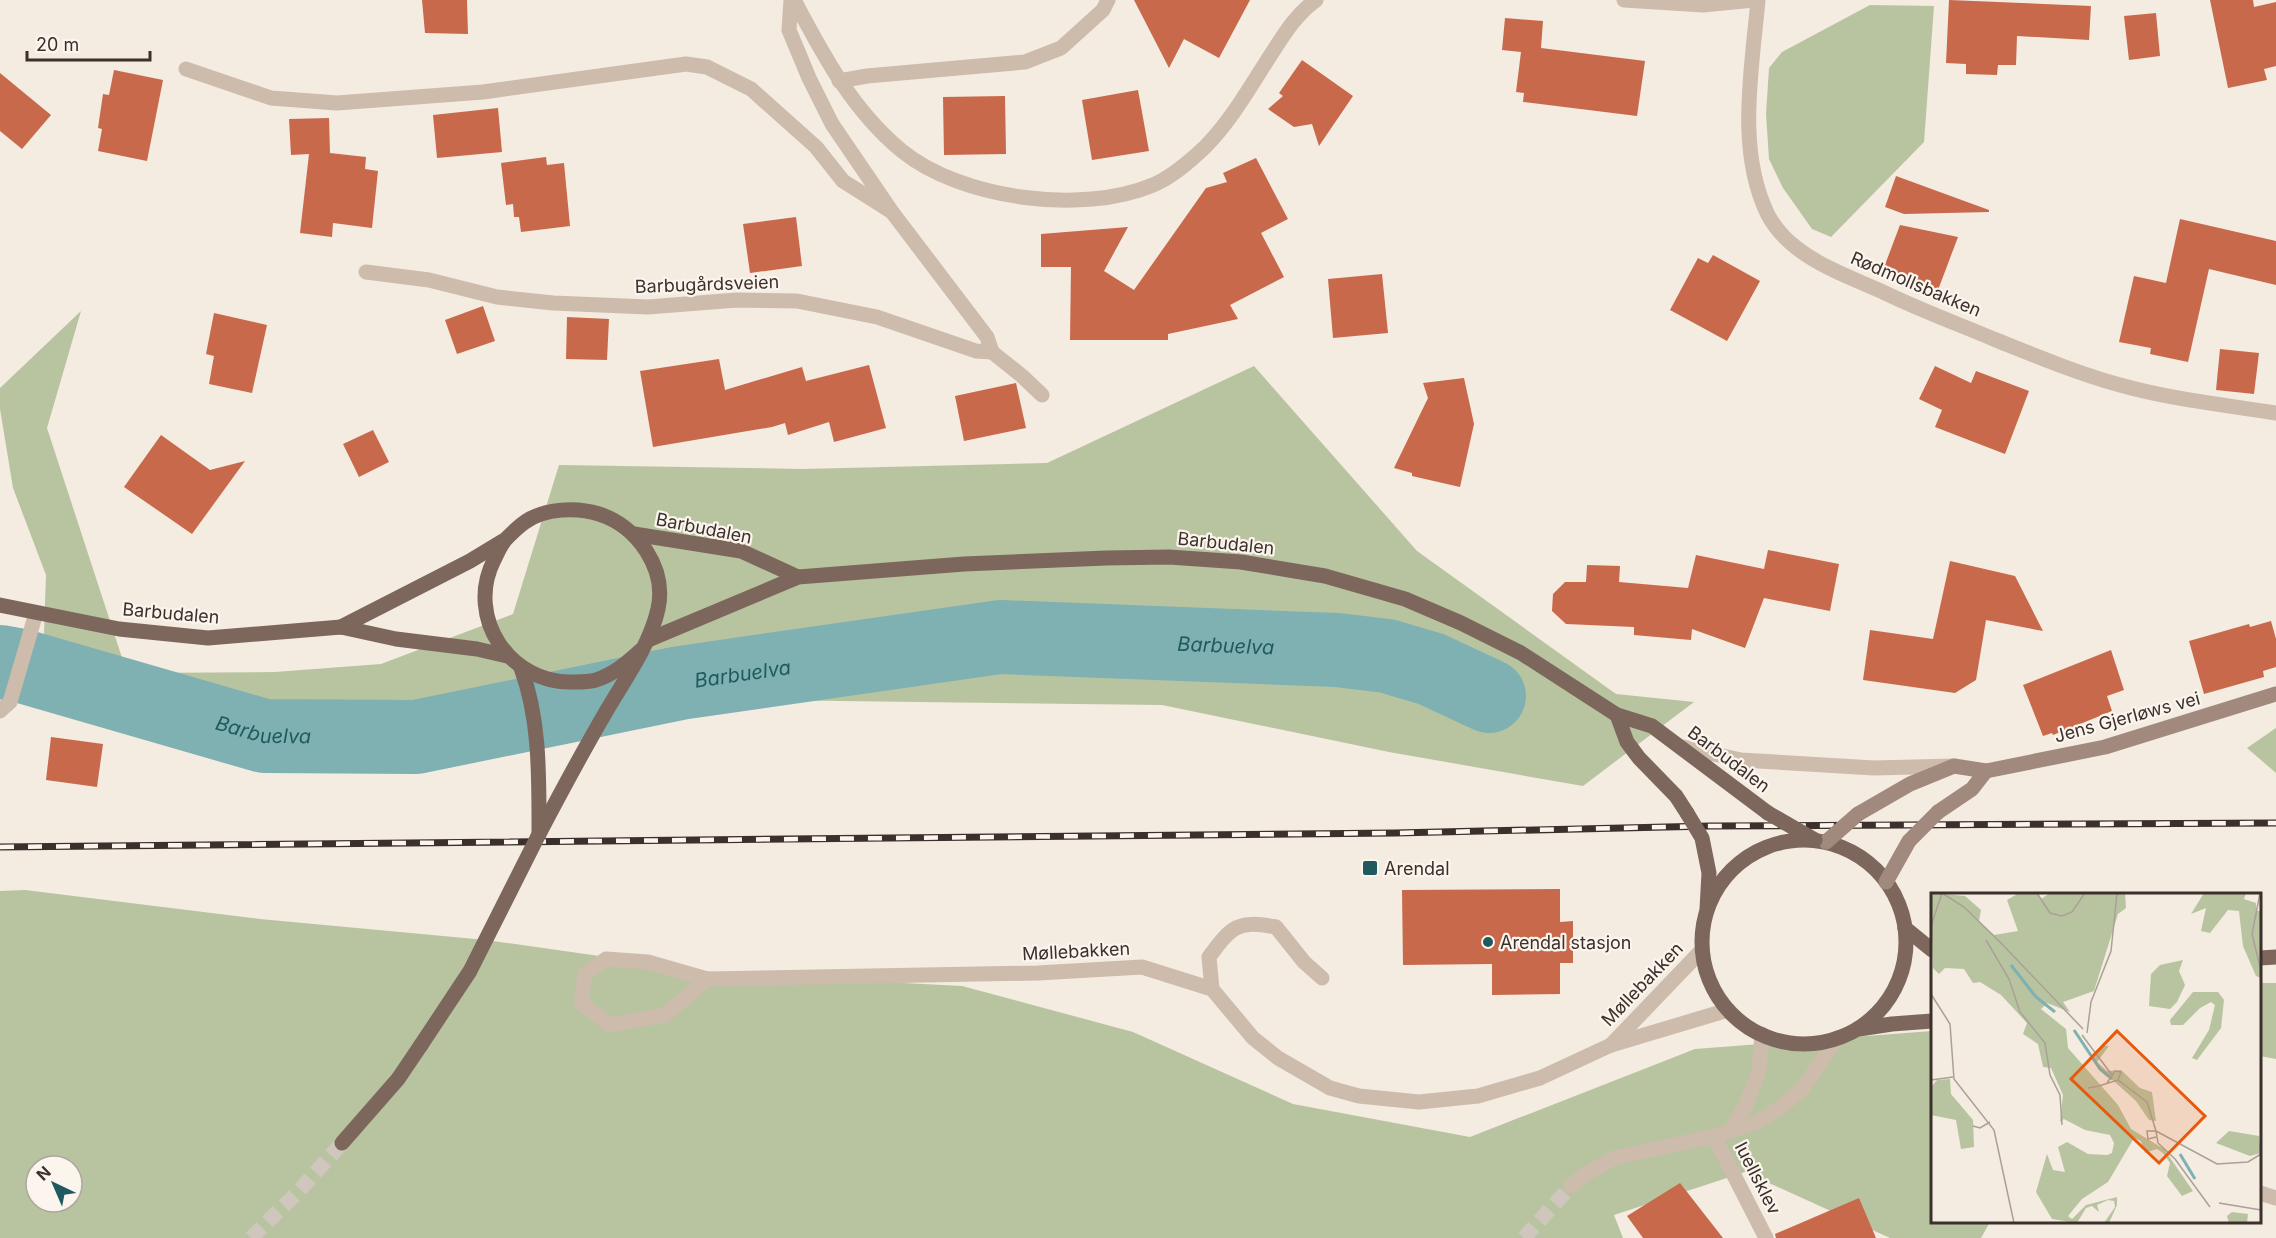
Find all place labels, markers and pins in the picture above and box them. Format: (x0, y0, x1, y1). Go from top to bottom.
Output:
place label: Arendal (1384, 858, 1450, 879)
marker: Arendal (1361, 859, 1379, 877)
place label: Arendal stasjon (1500, 932, 1631, 953)
marker: Arendal stasjon (1481, 935, 1495, 949)

